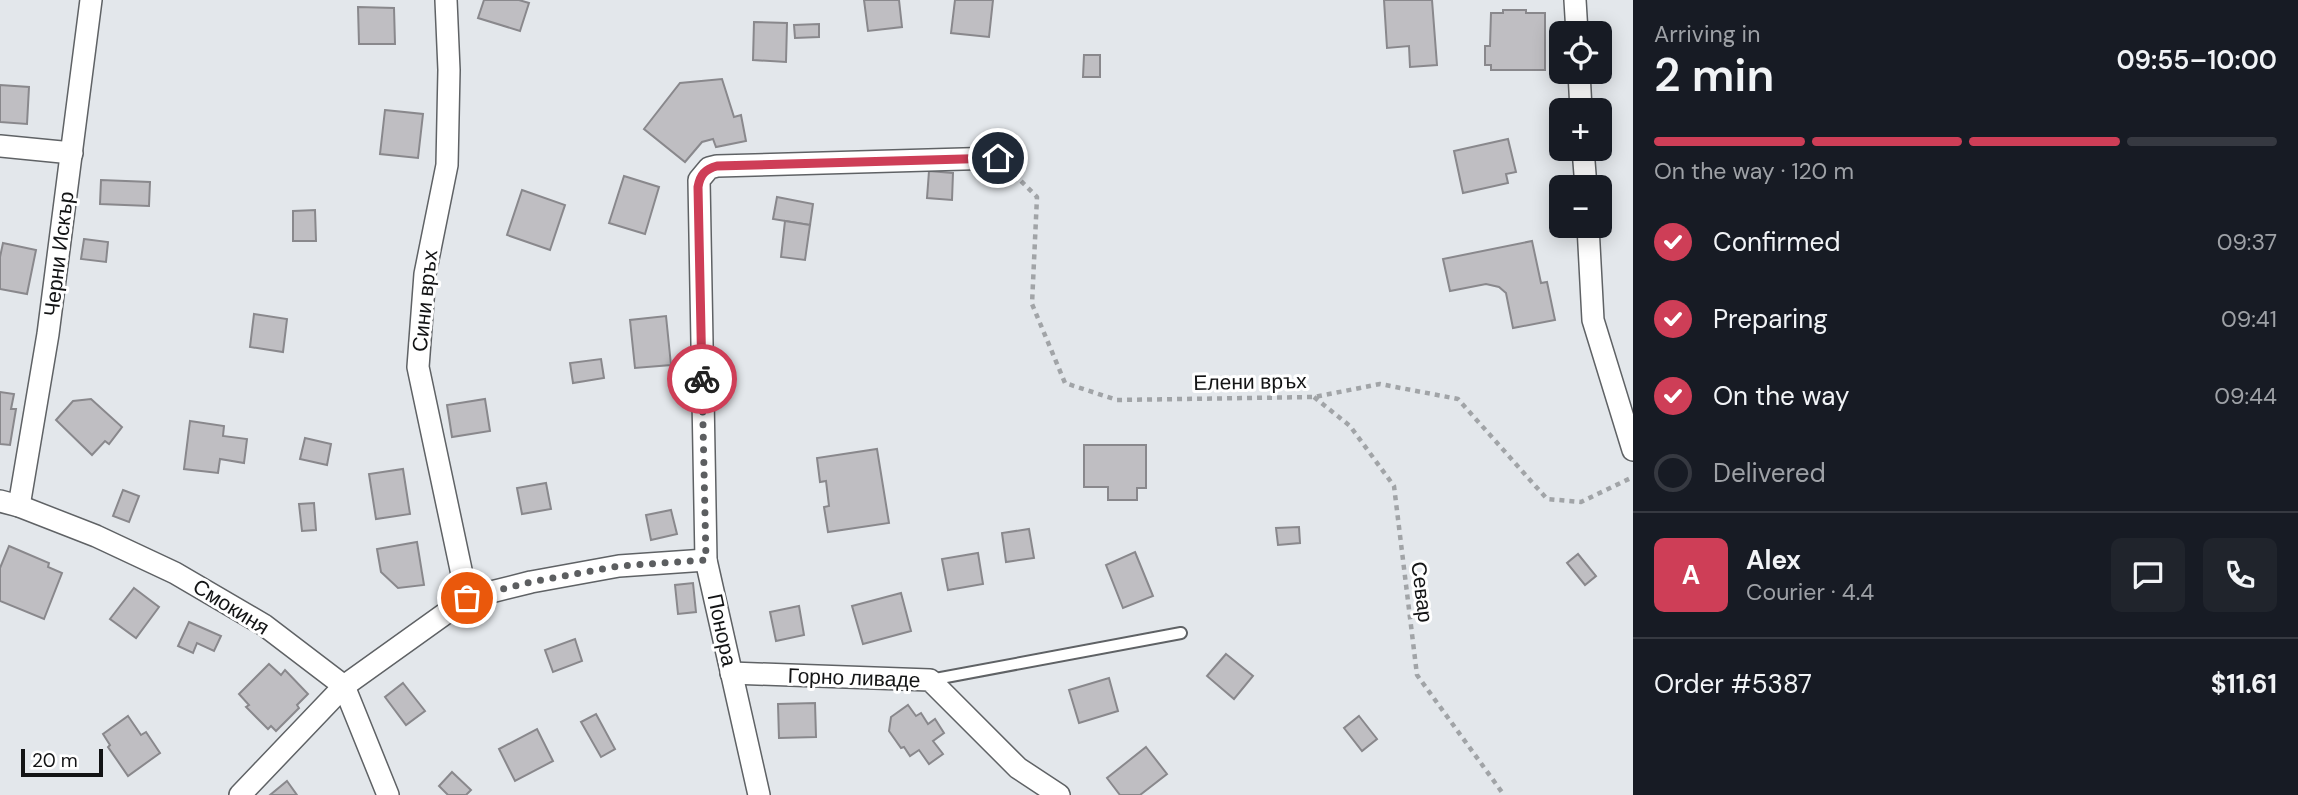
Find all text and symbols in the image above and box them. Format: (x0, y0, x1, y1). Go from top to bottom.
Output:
text: Arriving in (1654, 19, 1760, 49)
map controls (1549, 21, 1612, 238)
button: locate (1549, 21, 1612, 84)
text: 09:55–10:00 (2116, 43, 2277, 77)
text: 2 min (1654, 45, 1774, 105)
button: + (1549, 98, 1612, 161)
pin (968, 128, 1028, 188)
icon: home (979, 139, 1017, 177)
text: On the way · 120 m (1654, 156, 1854, 186)
button: − (1549, 175, 1612, 238)
street label: Черни Искър (37, 190, 81, 318)
icon: check (1654, 223, 1692, 261)
text: Confirmed (1713, 225, 1840, 259)
text: 09:37 (2217, 227, 2277, 257)
street label: Сини връх (406, 248, 444, 353)
icon: check (1654, 300, 1692, 338)
text: Preparing (1713, 302, 1828, 336)
text: 09:41 (2221, 304, 2277, 334)
courier (667, 344, 737, 414)
icon: bike (683, 360, 721, 398)
street label: Елени връх (1193, 367, 1307, 397)
icon: check (1654, 377, 1692, 415)
text: On the way (1713, 379, 1849, 413)
text: 09:44 (2214, 381, 2277, 411)
text: Delivered (1713, 456, 1826, 490)
button: chat (2111, 538, 2185, 612)
button: phone (2203, 538, 2277, 612)
text: Alex (1746, 543, 1801, 577)
text: A (1682, 558, 1700, 592)
street label: Севар (1404, 560, 1440, 624)
pin (437, 568, 497, 628)
street label: Смокиня (187, 573, 275, 641)
text: Courier · 4.4 (1746, 577, 1874, 607)
icon: bag (448, 579, 486, 617)
street label: Понора (701, 591, 743, 669)
street label: Горно ливаде (787, 662, 921, 694)
text: Order #5387 (1654, 667, 1812, 701)
text: $11.61 (2211, 667, 2277, 701)
scale bar (21, 746, 103, 778)
text: 20 m (32, 748, 78, 773)

